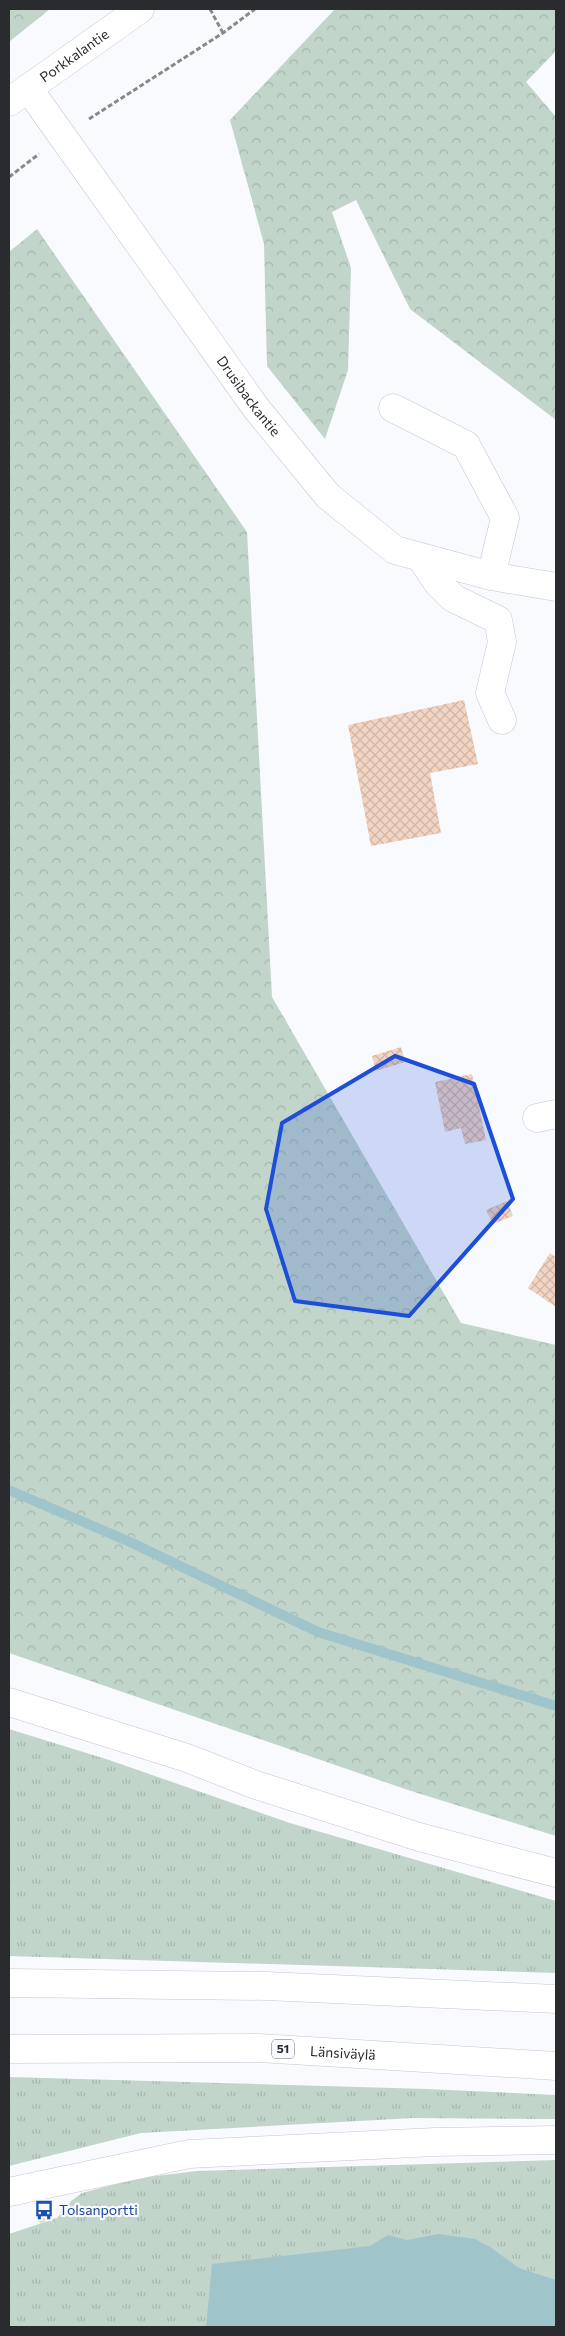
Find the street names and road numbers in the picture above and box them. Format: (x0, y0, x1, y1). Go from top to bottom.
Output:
street label: Porkkalantie (36, 25, 112, 86)
street label: Drusibackantie (214, 352, 285, 439)
road number: 51 (272, 2040, 294, 2058)
street label: Länsiväylä (310, 2042, 376, 2063)

